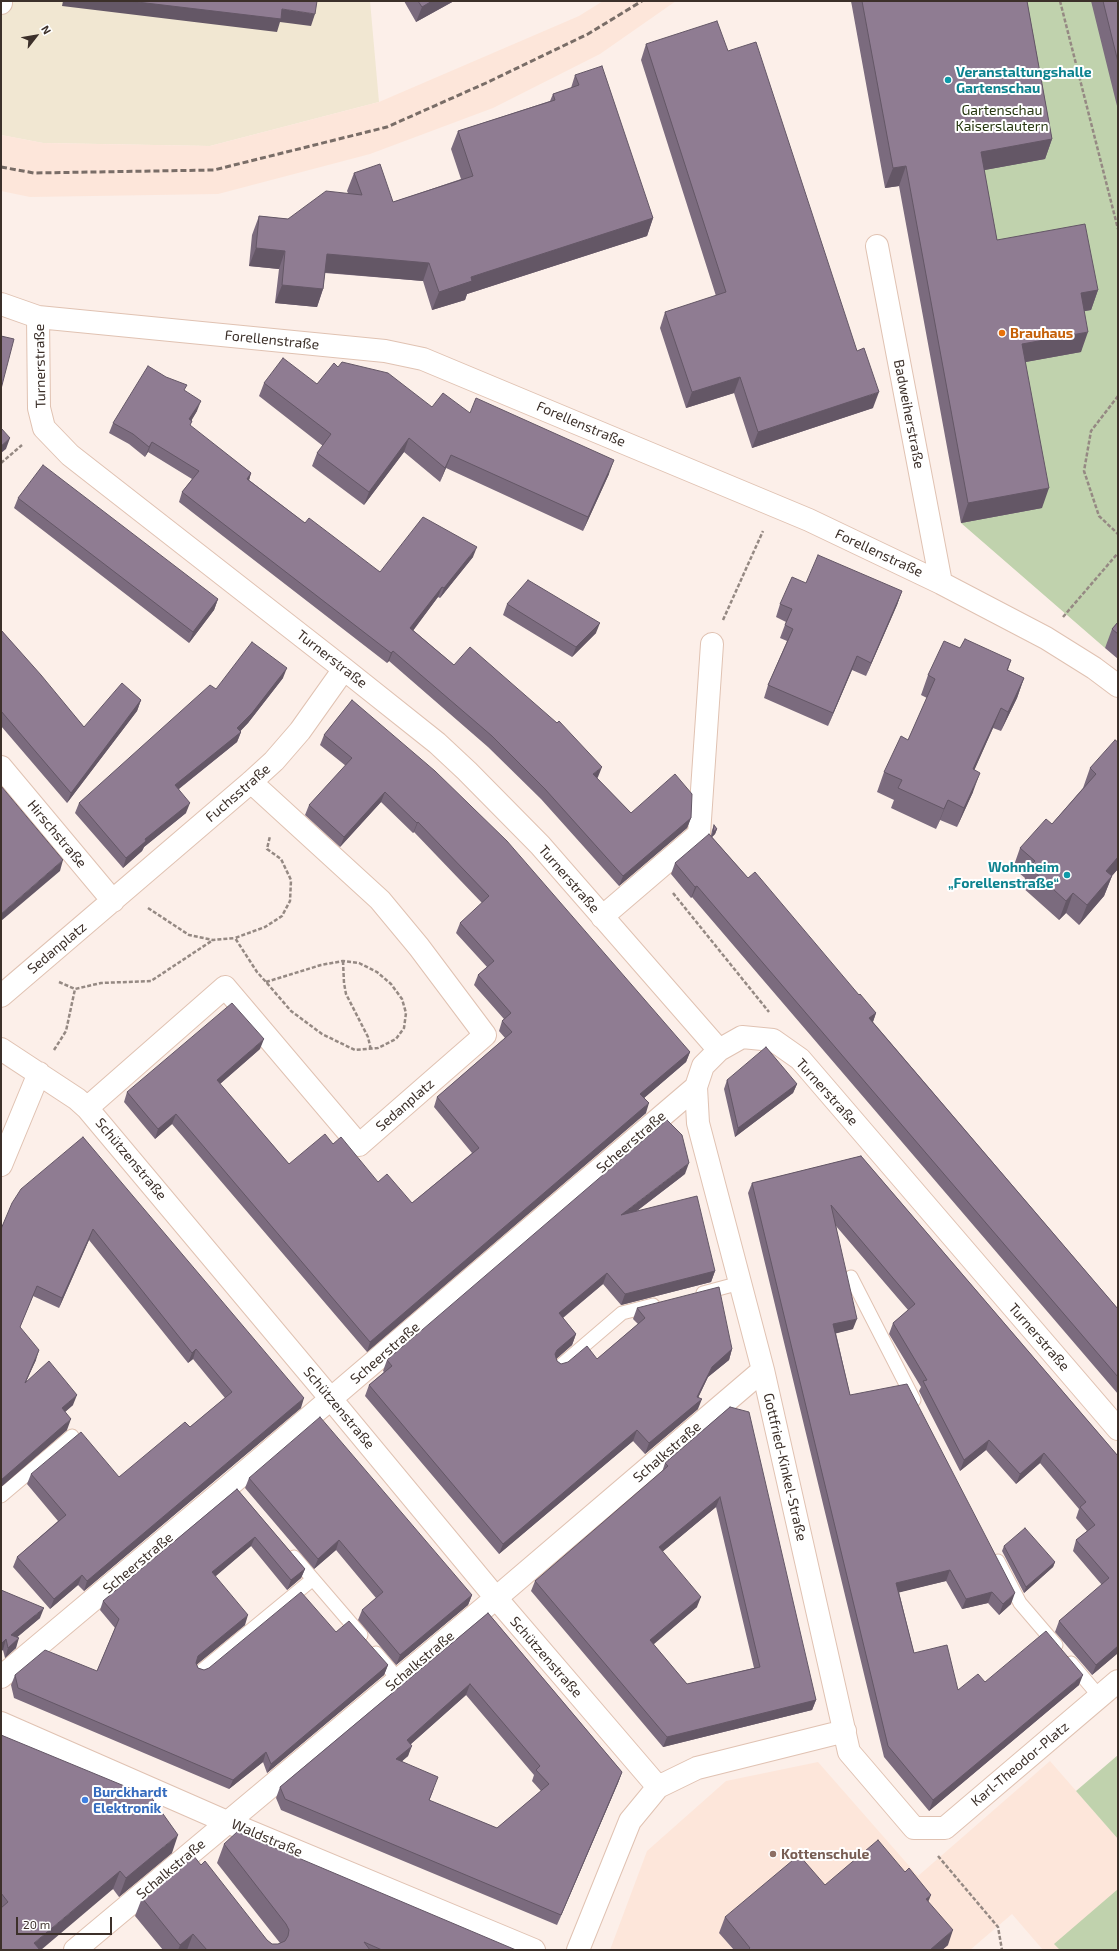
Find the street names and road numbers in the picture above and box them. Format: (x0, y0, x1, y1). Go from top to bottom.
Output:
street label: Turnerstraße (31, 324, 49, 408)
street label: Forellenstraße (224, 327, 320, 353)
street label: Badweiherstraße (890, 358, 928, 470)
street label: Forellenstraße (534, 398, 628, 450)
street label: Forellenstraße (832, 525, 926, 581)
street label: Turnerstraße (294, 626, 370, 692)
street label: Fuchsstraße (202, 760, 274, 826)
street label: Hirschstraße (24, 797, 90, 871)
street label: Turnerstraße (535, 842, 603, 916)
street label: Sedanplatz (24, 919, 90, 977)
street label: Turnerstraße (792, 1055, 862, 1129)
street label: Sedanplatz (372, 1075, 438, 1135)
street label: Scheerstraße (593, 1107, 669, 1177)
street label: Schützenstraße (92, 1115, 170, 1203)
street label: Turnerstraße (1005, 1300, 1073, 1374)
street label: Scheerstraße (347, 1318, 423, 1388)
street label: Schützenstraße (300, 1364, 378, 1452)
street label: Gottfried-Kinkel-Straße (760, 1391, 810, 1543)
street label: Schalkstraße (630, 1418, 704, 1486)
street label: Scheerstraße (100, 1529, 176, 1597)
street label: Schützenstraße (506, 1613, 586, 1701)
street label: Schalkstraße (382, 1627, 458, 1695)
street label: Karl-Theodor-Platz (968, 1718, 1072, 1810)
street label: Waldstraße (229, 1815, 305, 1861)
street label: Schalkstraße (133, 1835, 209, 1903)

